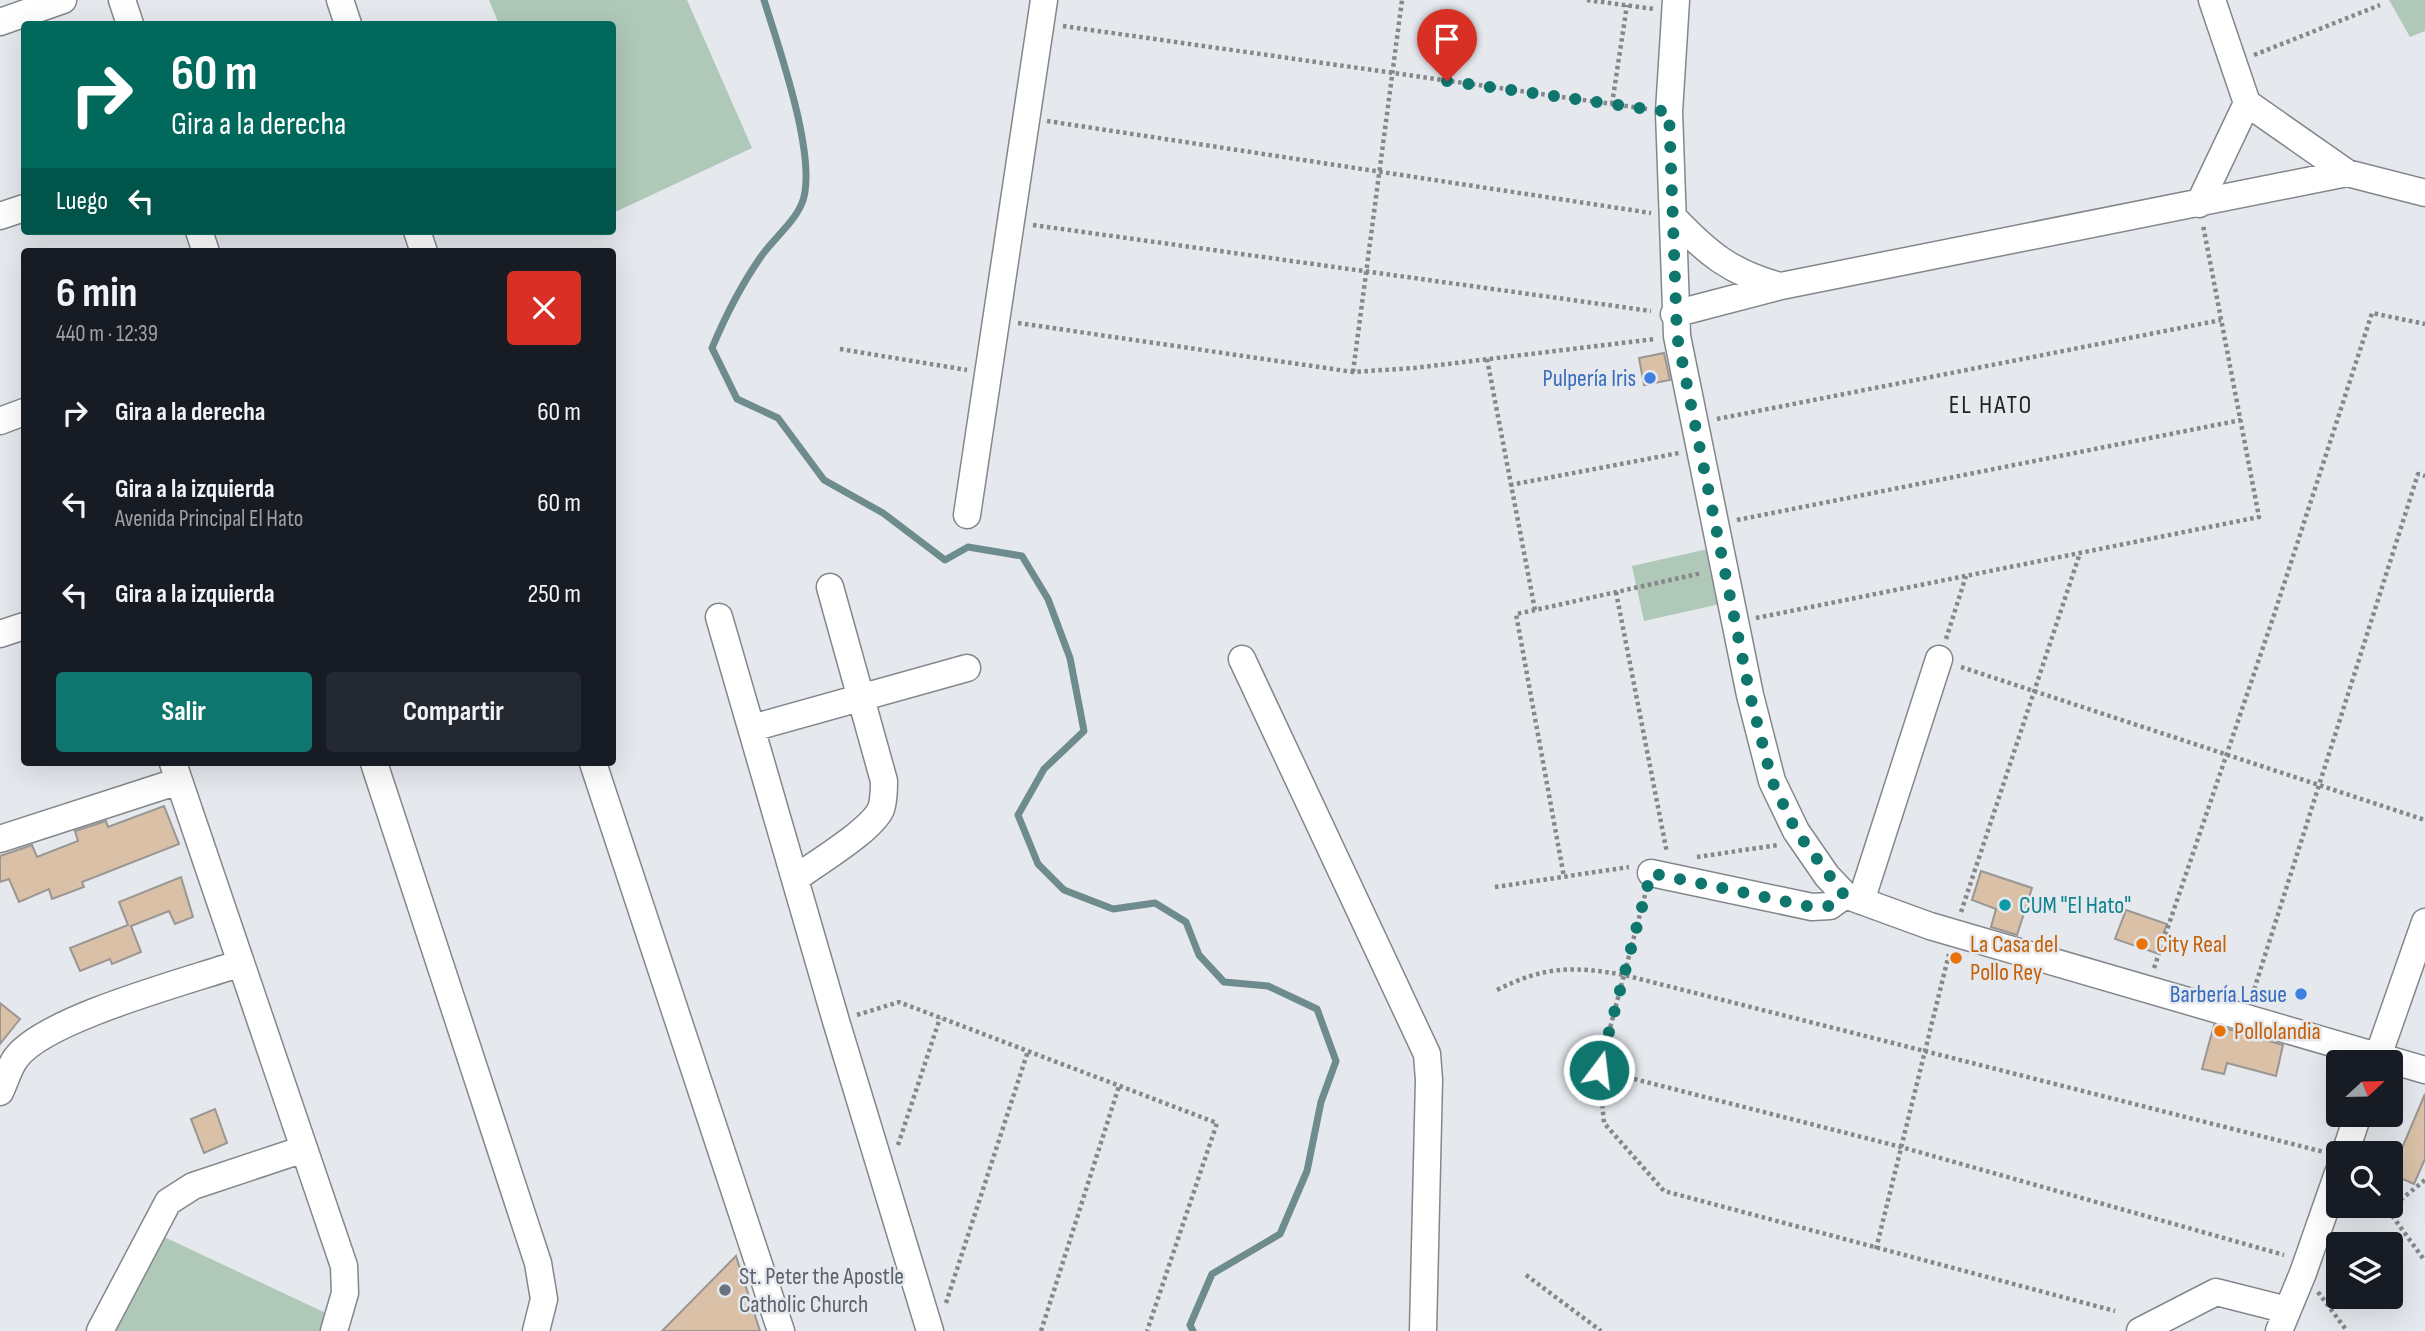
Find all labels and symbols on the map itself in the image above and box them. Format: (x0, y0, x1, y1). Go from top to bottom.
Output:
pin (1417, 9, 1477, 81)
place label: Pulpería Iris (1543, 364, 1636, 393)
marker: Pulpería Iris (1642, 370, 1658, 386)
district label: EL HATO (1949, 390, 2033, 421)
place label: CUM "El Hato" (2019, 891, 2131, 920)
marker: CUM "El Hato" (1997, 897, 2013, 913)
place label: La Casa del Pollo Rey (1970, 930, 2058, 987)
place label: City Real (2156, 930, 2227, 959)
marker: City Real (2134, 936, 2150, 952)
marker: La Casa del Pollo Rey (1948, 950, 1964, 966)
place label: Barbería Lasue (2170, 980, 2287, 1009)
marker: Barbería Lasue (2293, 986, 2309, 1002)
place label: Pollolandia (2234, 1017, 2321, 1046)
marker: Pollolandia (2212, 1023, 2228, 1039)
position arrow (1562, 1033, 1636, 1107)
north arrow (2326, 1050, 2403, 1127)
place label: St. Peter the Apostle Catholic Church (739, 1262, 904, 1319)
marker: St. Peter the Apostle Catholic Church (717, 1282, 733, 1298)

